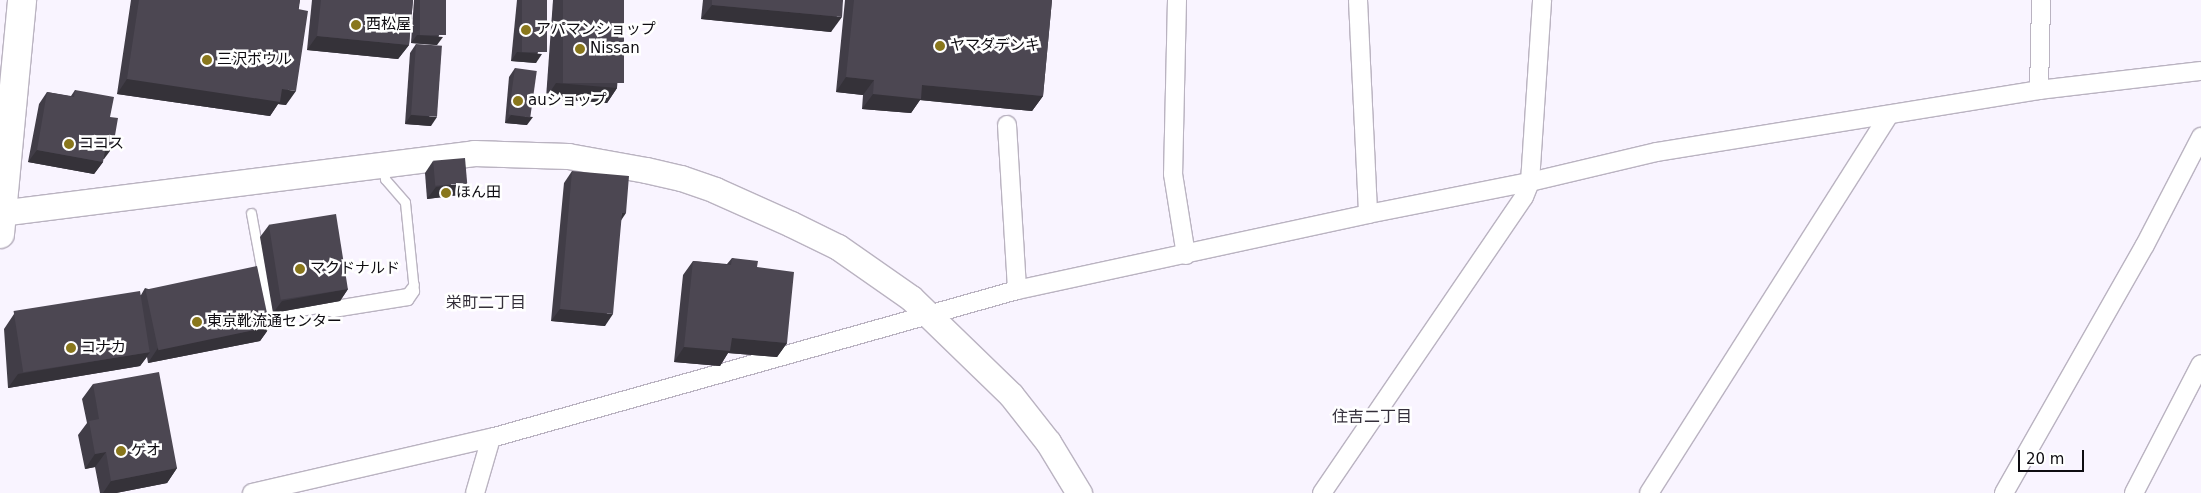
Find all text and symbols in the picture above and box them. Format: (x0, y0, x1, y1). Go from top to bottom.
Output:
place label: 西松屋 (366, 16, 411, 34)
marker: 西松屋 (350, 19, 362, 31)
place label: アパマンショップ (536, 21, 656, 39)
marker: アパマンショップ (520, 24, 532, 36)
place label: ヤマダデンキ (950, 37, 1040, 55)
place label: Nissan (590, 40, 640, 58)
marker: ヤマダデンキ (934, 40, 946, 52)
marker: Nissan (574, 43, 586, 55)
place label: 三沢ボウル (217, 51, 292, 69)
marker: 三沢ボウル (201, 54, 213, 66)
place label: auショップ (528, 92, 607, 110)
marker: auショップ (512, 95, 524, 107)
place label: ココス (79, 135, 124, 153)
marker: ココス (63, 138, 75, 150)
place label: ほん田 (456, 184, 501, 202)
marker: ほん田 (440, 187, 452, 199)
place label: マクドナルド (310, 260, 400, 278)
marker: マクドナルド (294, 263, 306, 275)
district label: 栄町二丁目 (446, 293, 526, 313)
place label: 東京靴流通センター (207, 313, 342, 331)
marker: 東京靴流通センター (191, 316, 203, 328)
place label: コナカ (81, 339, 126, 357)
marker: コナカ (65, 342, 77, 354)
district label: 住吉二丁目 (1332, 407, 1412, 427)
scale bar (2021, 440, 2087, 472)
place label: ゲオ (131, 442, 161, 460)
marker: ゲオ (115, 445, 127, 457)
text: 20 m (2026, 450, 2064, 468)

